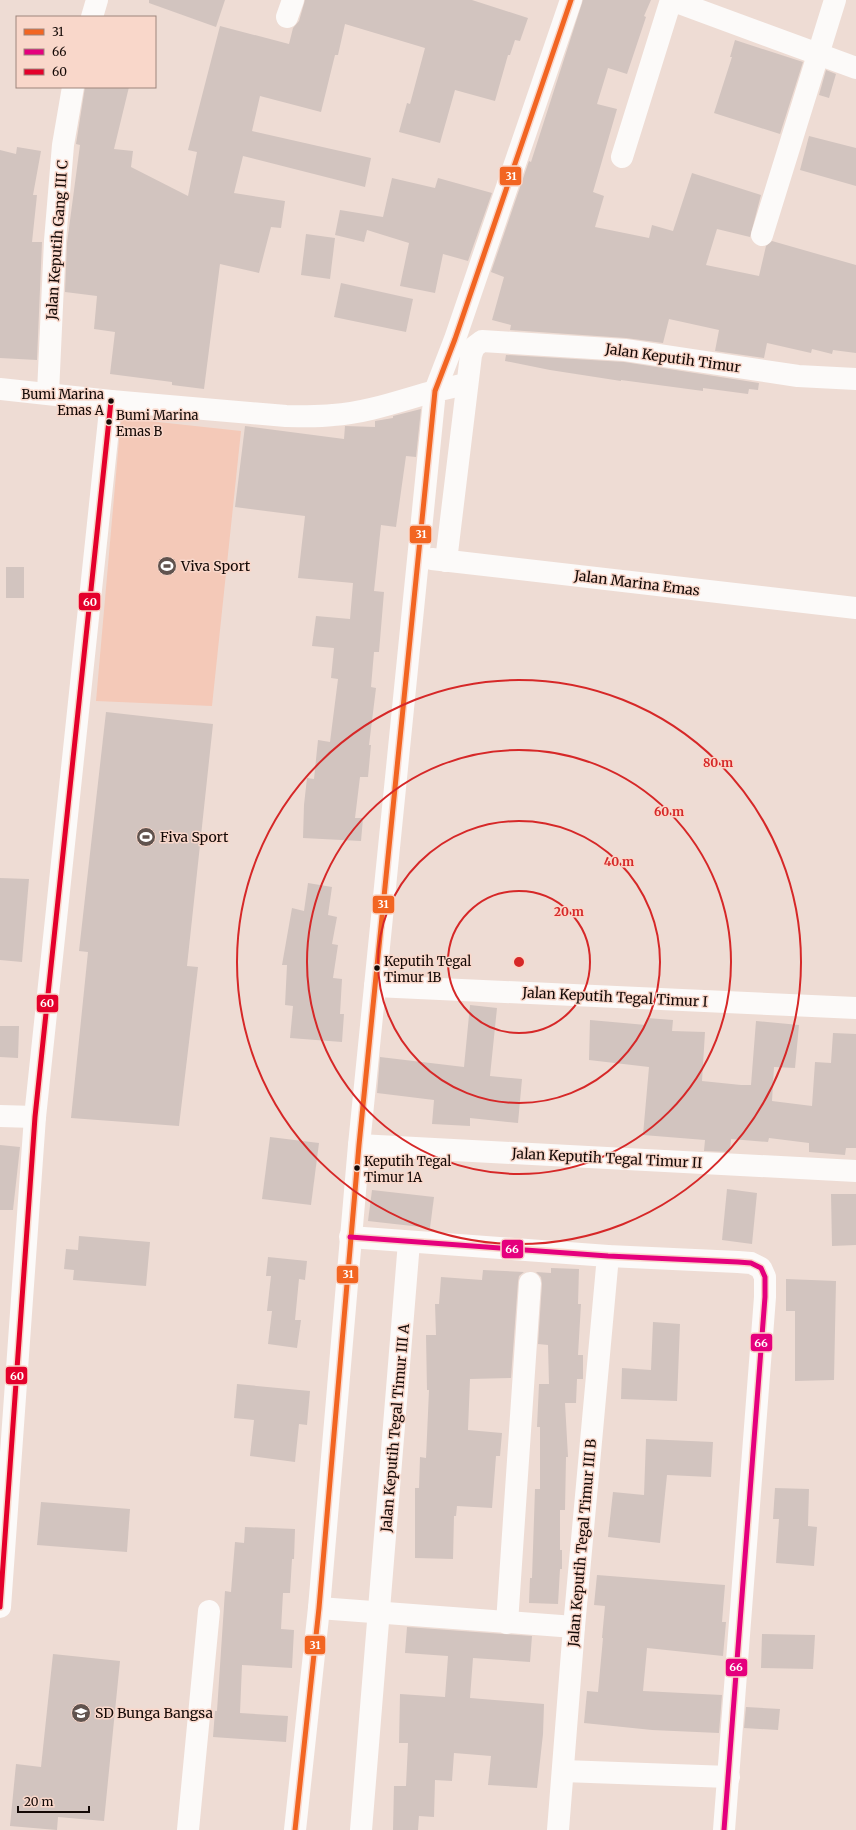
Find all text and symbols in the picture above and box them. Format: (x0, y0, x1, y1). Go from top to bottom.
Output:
legend (16, 16, 156, 88)
text: 31 (52, 24, 64, 39)
text: 66 (52, 44, 67, 59)
text: 60 (52, 64, 67, 79)
street label: Jalan Keputih Gang III C (42, 159, 72, 322)
line badge: 31 (499, 166, 522, 186)
text: 31 (506, 169, 516, 183)
street label: Jalan Keputih Timur (603, 339, 742, 376)
place label: Bumi Marina Emas A (22, 386, 105, 419)
marker: Bumi Marina Emas A (106, 396, 116, 406)
place label: Bumi Marina Emas B (116, 407, 199, 440)
marker: Bumi Marina Emas B (104, 417, 114, 427)
line badge: 31 (409, 525, 432, 544)
text: 31 (416, 527, 426, 541)
sports icon: Viva Sport (156, 555, 178, 577)
place label: Viva Sport (180, 557, 251, 575)
street label: Jalan Marina Emas (572, 566, 701, 600)
line badge: 60 (78, 592, 101, 611)
text: 60 (83, 595, 97, 609)
text: 80 m (703, 755, 733, 770)
text: 60 m (654, 804, 684, 819)
sports icon: Fiva Sport (135, 826, 157, 848)
place label: Fiva Sport (160, 828, 229, 846)
text: 40 m (604, 854, 634, 869)
line badge: 31 (372, 895, 395, 914)
text: 31 (378, 897, 388, 911)
text: 20 m (554, 904, 584, 919)
place label: Keputih Tegal Timur 1B (384, 953, 471, 986)
centre of rings (512, 955, 526, 969)
marker: Keputih Tegal Timur 1B (372, 963, 382, 973)
street label: Jalan Keputih Tegal Timur I (521, 983, 708, 1011)
line badge: 60 (36, 994, 59, 1013)
text: 60 (40, 996, 54, 1010)
street label: Jalan Keputih Tegal Timur II (510, 1144, 703, 1172)
place label: Keputih Tegal Timur 1A (364, 1153, 451, 1186)
marker: Keputih Tegal Timur 1A (352, 1163, 362, 1173)
line badge: 66 (501, 1239, 524, 1259)
text: 66 (505, 1242, 519, 1256)
line badge: 31 (336, 1265, 359, 1284)
text: 31 (343, 1267, 353, 1281)
street label: Jalan Keputih Tegal Timur III A (377, 1323, 413, 1534)
line badge: 66 (750, 1333, 773, 1352)
text: 66 (754, 1336, 768, 1350)
line badge: 60 (5, 1366, 28, 1385)
text: 60 (10, 1369, 24, 1383)
street label: Jalan Keputih Tegal Timur III B (564, 1438, 600, 1649)
line badge: 31 (304, 1635, 326, 1655)
text: 31 (310, 1638, 320, 1652)
line badge: 66 (725, 1658, 748, 1677)
text: 66 (729, 1660, 743, 1674)
school or university icon: SD Bunga Bangsa (70, 1702, 92, 1724)
place label: SD Bunga Bangsa (95, 1704, 213, 1722)
scale bar (18, 1788, 89, 1814)
text: 20 m (24, 1794, 53, 1809)

